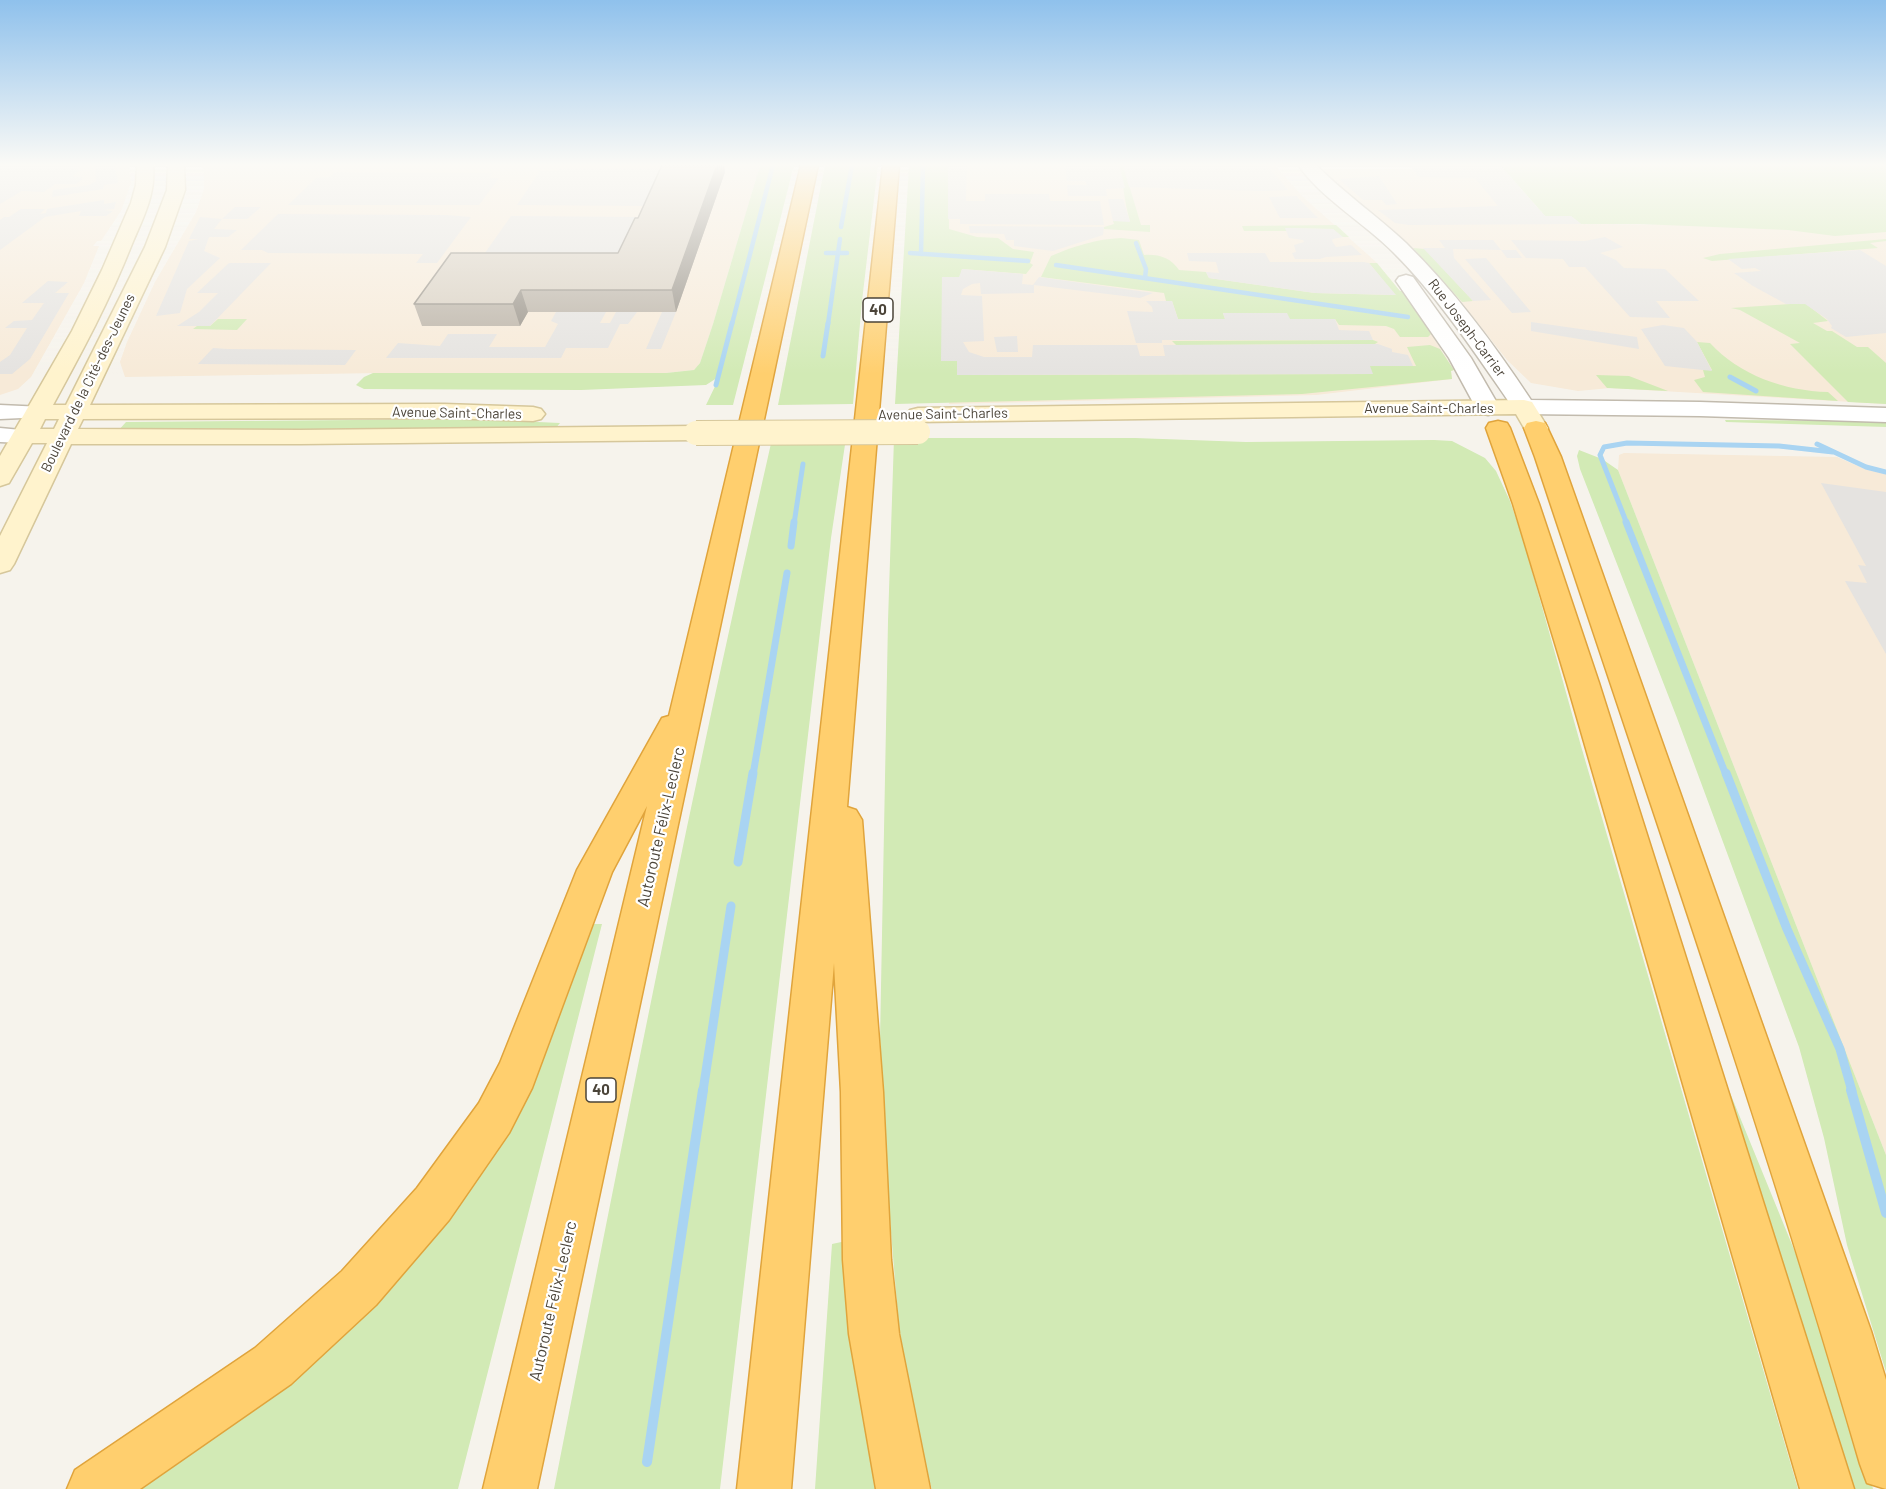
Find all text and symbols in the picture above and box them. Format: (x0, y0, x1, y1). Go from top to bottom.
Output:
street label: Rue Joseph-Carrier (1425, 276, 1509, 380)
street label: Boulevard de la Cité-des-Jeunes (37, 291, 139, 475)
road number: 40 (863, 298, 893, 322)
street label: Avenue Saint-Charles (1364, 400, 1494, 416)
street label: Avenue Saint-Charles (392, 403, 522, 423)
street label: Avenue Saint-Charles (878, 404, 1008, 424)
street label: Autoroute Félix-Leclerc (633, 745, 689, 909)
road number: 40 (586, 1078, 616, 1102)
street label: Autoroute Félix-Leclerc (525, 1219, 581, 1383)

